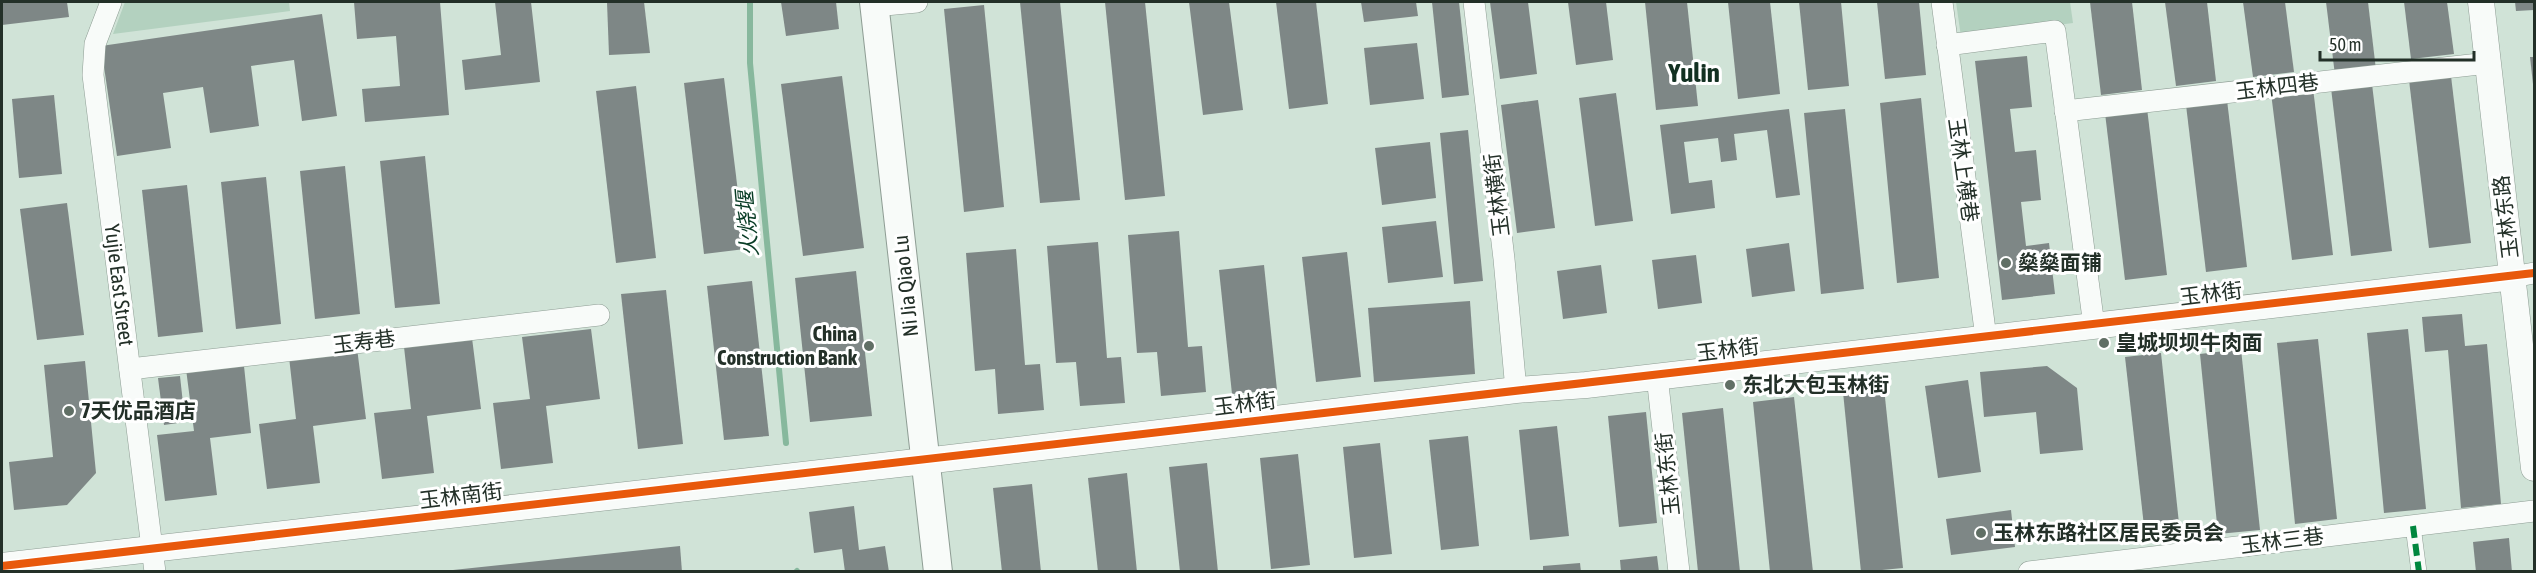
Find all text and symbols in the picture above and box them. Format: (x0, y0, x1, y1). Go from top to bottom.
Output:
scale bar (2320, 24, 2474, 62)
text: 50 m (2329, 34, 2361, 55)
district label: Yulin (1667, 57, 1720, 88)
street label: 玉林四巷 (2234, 69, 2320, 103)
street label: 玉林上横巷 (1945, 116, 1983, 224)
street label: 玉林横街 (1479, 152, 1513, 238)
street label: 玉林东路 (2488, 174, 2522, 260)
water label: 火烧堰 (731, 186, 763, 258)
street label: Yujie East Street (101, 223, 139, 347)
street label: Ni Jia Qiao Lu (888, 234, 922, 338)
place label: 燊燊面铺 (2018, 250, 2102, 274)
marker: 燊燊面铺 (1999, 256, 2013, 270)
street label: 玉林街 (2178, 277, 2244, 309)
place label: China Construction Bank (717, 321, 858, 369)
street label: 玉寿巷 (331, 325, 397, 357)
place label: 皇城坝坝牛肉面 (2116, 330, 2263, 354)
street label: 玉林街 (1695, 333, 1761, 365)
marker: 皇城坝坝牛肉面 (2097, 336, 2111, 350)
marker: China Construction Bank (862, 339, 876, 353)
place label: 东北大包玉林街 (1742, 372, 1889, 396)
marker: 东北大包玉林街 (1723, 378, 1737, 392)
street label: 玉林街 (1212, 387, 1278, 419)
place label: 7天优品酒店 (81, 398, 196, 422)
marker: 7天优品酒店 (62, 404, 76, 418)
street label: 玉林东街 (1651, 431, 1683, 517)
street label: 玉林南街 (418, 478, 504, 512)
place label: 玉林东路社区居民委员会 (1993, 520, 2224, 544)
street label: 玉林三巷 (2239, 523, 2325, 557)
marker: 玉林东路社区居民委员会 (1974, 526, 1988, 540)

